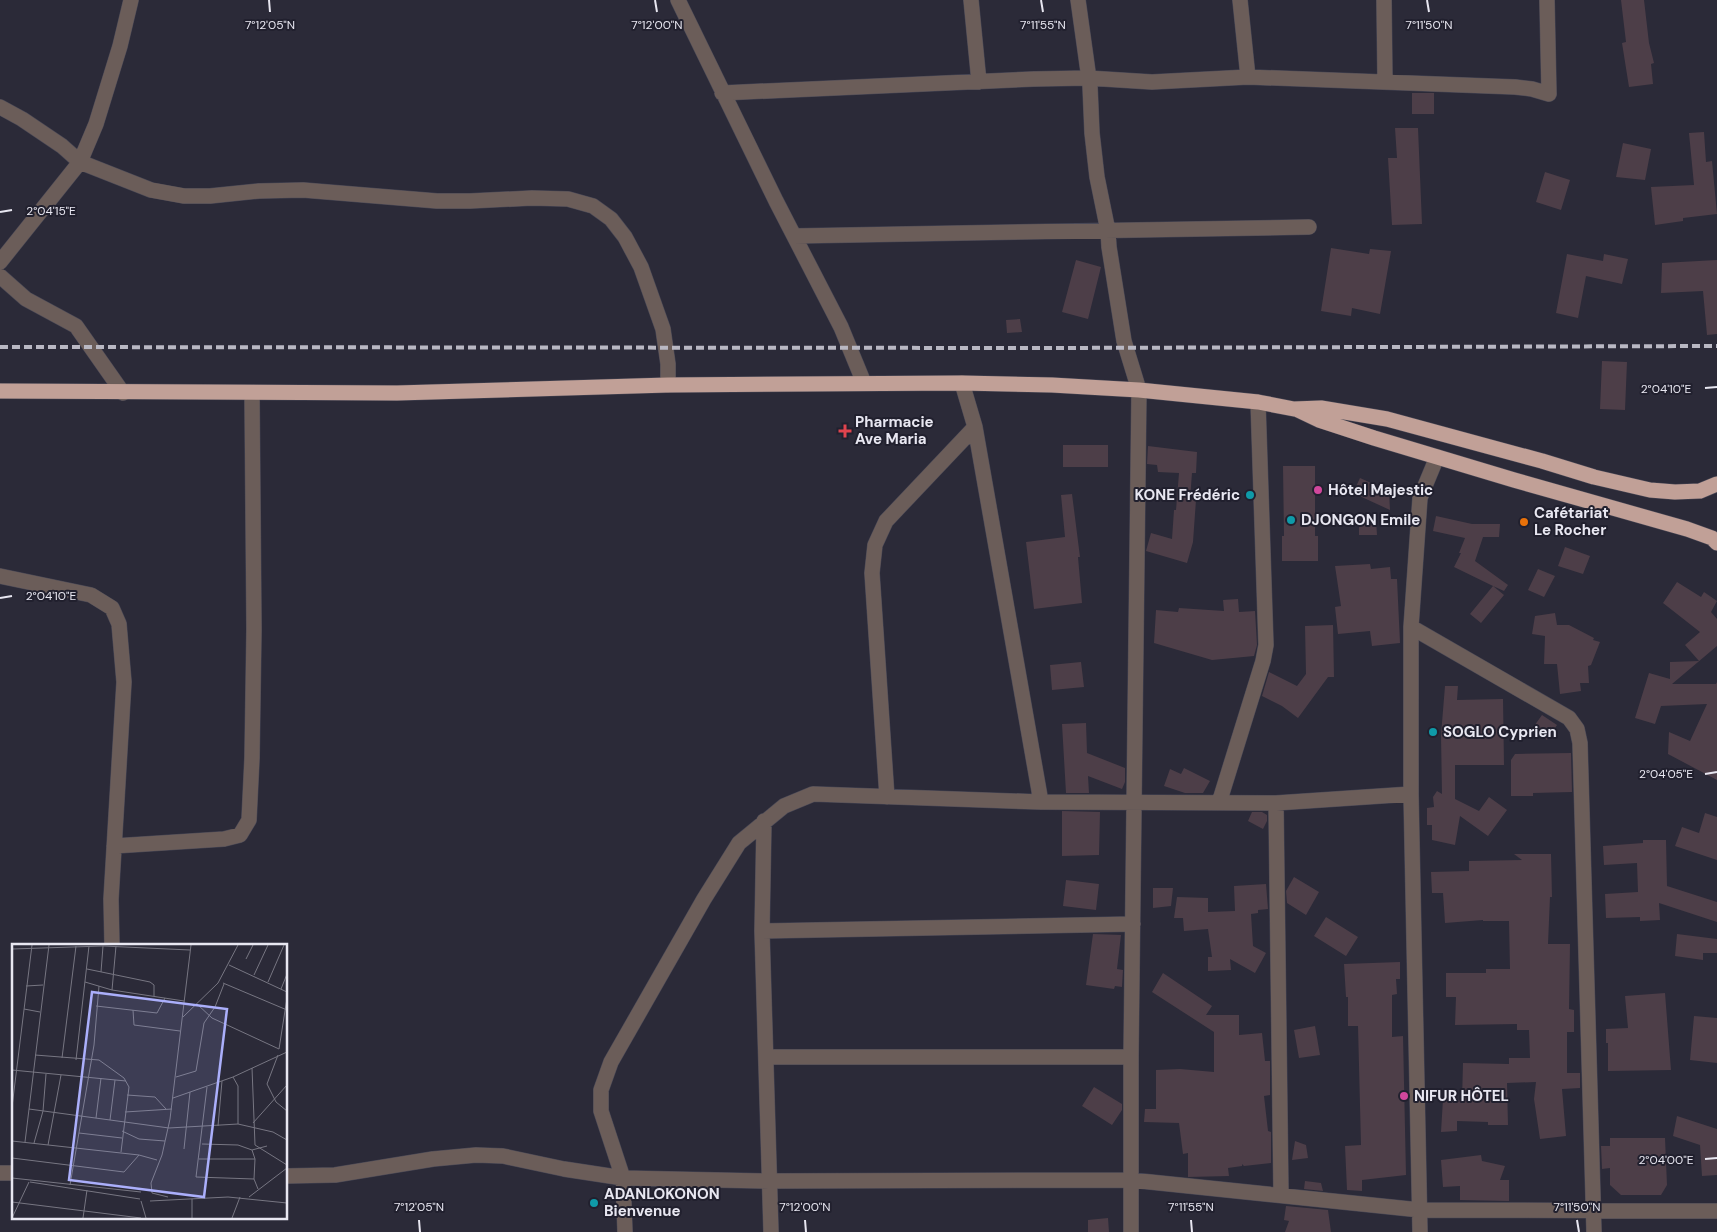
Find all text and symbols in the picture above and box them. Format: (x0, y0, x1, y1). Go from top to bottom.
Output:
text: 7°12'05"N (245, 17, 295, 33)
text: 7°12'00"N (631, 17, 683, 33)
text: 7°11'55"N (1020, 17, 1066, 33)
text: 7°11'50"N (1406, 17, 1452, 33)
text: 2°04'15"E (26, 203, 76, 219)
text: 2°04'10"E (1641, 381, 1692, 397)
place label: Pharmacie Ave Maria (855, 412, 934, 449)
marker: Pharmacie Ave Maria (839, 425, 851, 437)
place label: Hôtel Majestic (1328, 480, 1433, 500)
marker: Hôtel Majestic (1312, 484, 1324, 496)
place label: KONE Frédéric (1134, 485, 1240, 505)
marker: KONE Frédéric (1244, 489, 1256, 501)
place label: Cafétariat Le Rocher (1534, 503, 1609, 540)
place label: DJONGON Emile (1301, 510, 1420, 530)
marker: DJONGON Emile (1285, 514, 1297, 526)
marker: Cafétariat Le Rocher (1518, 516, 1530, 528)
text: 2°04'10"E (26, 588, 77, 604)
place label: SOGLO Cyprien (1443, 722, 1557, 742)
marker: SOGLO Cyprien (1427, 726, 1439, 738)
text: 2°04'05"E (1639, 766, 1693, 782)
inset map (12, 944, 288, 1220)
place label: NIFUR HÔTEL (1414, 1086, 1509, 1106)
marker: NIFUR HÔTEL (1398, 1090, 1410, 1102)
text: 2°04'00"E (1638, 1152, 1694, 1168)
place label: ADANLOKONON Bienvenue (604, 1184, 720, 1221)
marker: ADANLOKONON Bienvenue (588, 1197, 600, 1209)
text: 7°12'05"N (394, 1199, 444, 1215)
text: 7°12'00"N (779, 1199, 831, 1215)
text: 7°11'55"N (1168, 1199, 1214, 1215)
text: 7°11'50"N (1554, 1199, 1600, 1215)

